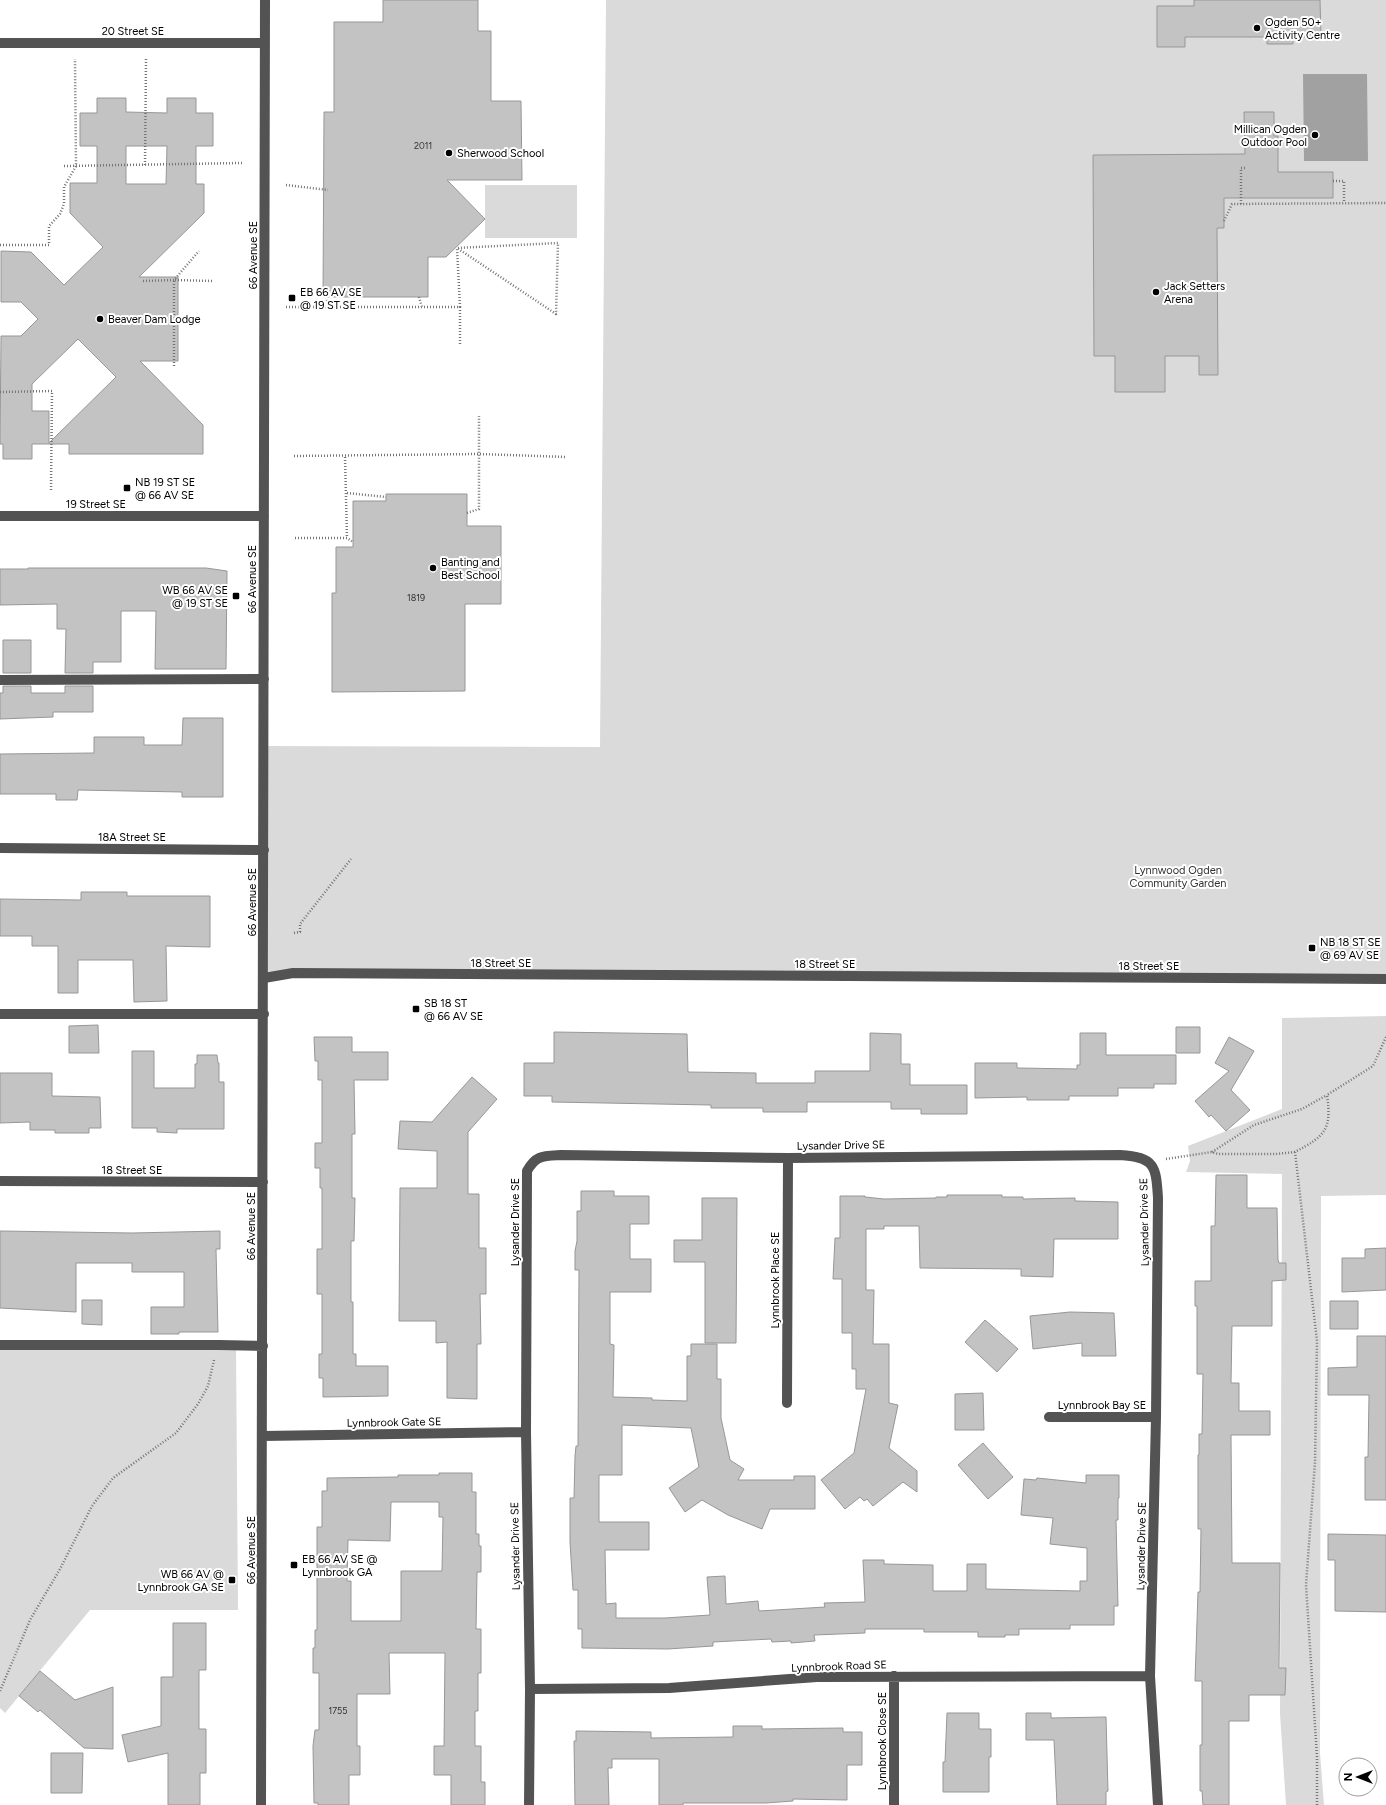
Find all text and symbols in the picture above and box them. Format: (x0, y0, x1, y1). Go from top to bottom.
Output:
place label: Ogden 50+ Activity Centre (1265, 16, 1340, 42)
marker: Ogden 50+ Activity Centre (1252, 23, 1262, 33)
street label: 20 Street SE (102, 25, 164, 38)
place label: Millican Ogden Outdoor Pool (1234, 123, 1307, 149)
marker: Millican Ogden Outdoor Pool (1310, 130, 1320, 140)
house number: 2011 (414, 140, 432, 151)
place label: Sherwood School (457, 147, 544, 160)
marker: Sherwood School (444, 148, 454, 158)
street label: 66 Avenue SE (247, 221, 260, 289)
place label: Jack Setters Arena (1164, 280, 1225, 306)
place label: EB 66 AV SE @ 19 ST SE (300, 286, 362, 312)
marker: Jack Setters Arena (1151, 287, 1161, 297)
marker: EB 66 AV SE @ 19 ST SE (287, 293, 297, 303)
place label: Beaver Dam Lodge (108, 313, 201, 326)
marker: Beaver Dam Lodge (95, 314, 105, 324)
place label: NB 19 ST SE @ 66 AV SE (135, 476, 195, 502)
marker: NB 19 ST SE @ 66 AV SE (122, 483, 132, 493)
street label: 19 Street SE (66, 498, 126, 511)
street label: 66 Avenue SE (246, 545, 259, 613)
place label: Banting and Best School (441, 556, 500, 582)
marker: Banting and Best School (428, 563, 438, 573)
place label: WB 66 AV SE @ 19 ST SE (162, 584, 228, 610)
marker: WB 66 AV SE @ 19 ST SE (231, 591, 241, 601)
house number: 1819 (407, 592, 425, 603)
street label: 18A Street SE (98, 831, 166, 844)
park label: Lynnwood Ogden Community Garden (1130, 864, 1226, 890)
street label: 66 Avenue SE (246, 868, 259, 936)
place label: NB 18 ST SE @ 69 AV SE (1320, 936, 1381, 962)
marker: NB 18 ST SE @ 69 AV SE (1307, 943, 1317, 953)
street label: 18 Street SE (471, 957, 531, 970)
street label: 18 Street SE (795, 958, 855, 971)
street label: 18 Street SE (1119, 960, 1179, 973)
place label: SB 18 ST @ 66 AV SE (424, 997, 483, 1023)
marker: SB 18 ST @ 66 AV SE (411, 1004, 421, 1014)
street label: Lysander Drive SE (797, 1138, 885, 1153)
street label: 18 Street SE (102, 1164, 162, 1177)
street label: Lysander Drive SE (509, 1178, 522, 1266)
street label: Lysander Drive SE (1137, 1178, 1152, 1266)
street label: 66 Avenue SE (245, 1192, 258, 1260)
street label: Lynnbrook Place SE (769, 1231, 782, 1329)
street label: Lynnbrook Bay SE (1058, 1399, 1146, 1412)
street label: Lynnbrook Gate SE (347, 1415, 442, 1430)
street label: Lysander Drive SE (508, 1502, 523, 1590)
street label: Lysander Drive SE (1134, 1502, 1149, 1590)
street label: 66 Avenue SE (245, 1516, 258, 1584)
place label: EB 66 AV SE @ Lynnbrook GA (302, 1553, 377, 1579)
marker: EB 66 AV SE @ Lynnbrook GA (289, 1560, 299, 1570)
place label: WB 66 AV @ Lynnbrook GA SE (138, 1568, 224, 1594)
marker: WB 66 AV @ Lynnbrook GA SE (227, 1575, 237, 1585)
street label: Lynnbrook Road SE (791, 1658, 887, 1675)
street label: Lynnbrook Close SE (876, 1692, 889, 1790)
house number: 1755 (329, 1705, 347, 1716)
north arrow (1338, 1757, 1378, 1797)
text: N (1342, 1773, 1355, 1781)

